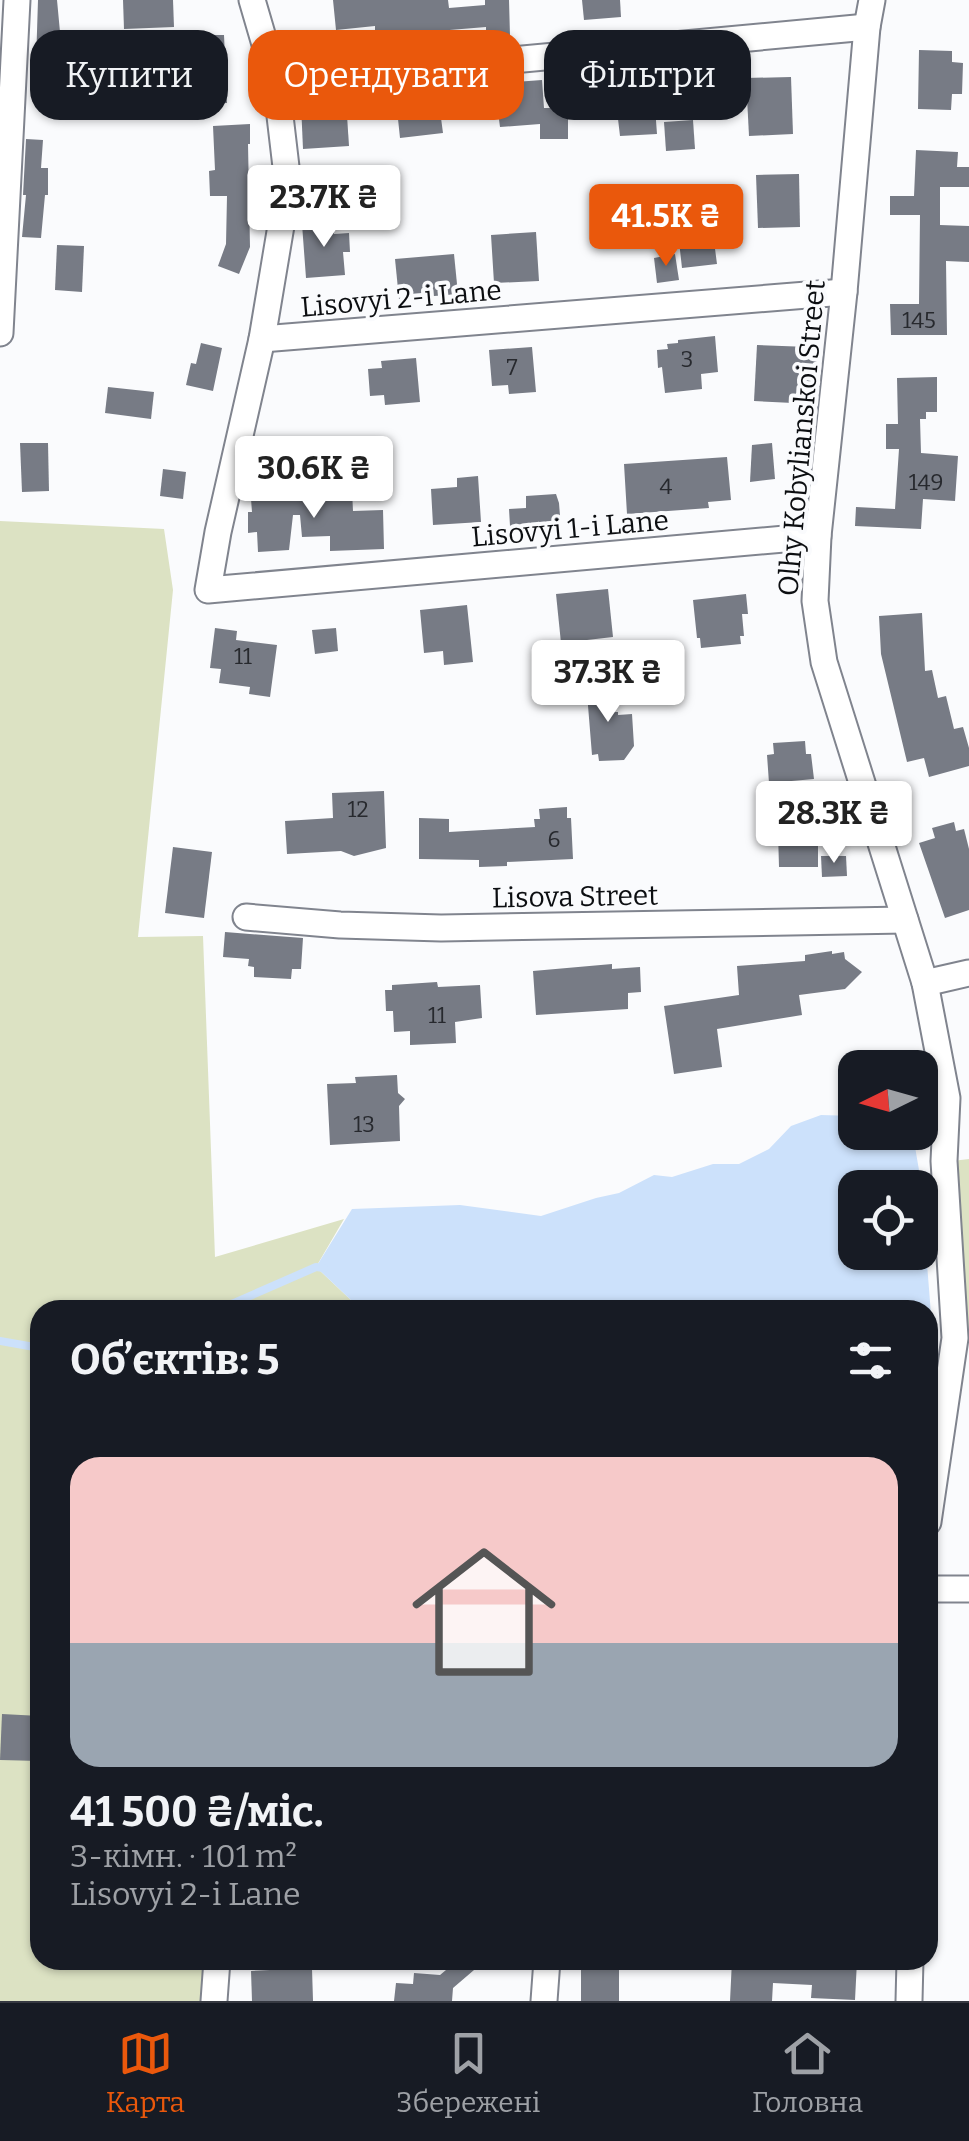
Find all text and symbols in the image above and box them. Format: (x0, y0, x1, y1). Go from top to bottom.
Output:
chip: Купити (30, 30, 228, 120)
chip: Орендувати (248, 30, 524, 120)
chip: Фільтри (544, 30, 751, 120)
pin: 23.7K ₴ (232, 165, 416, 250)
text: 23.7K ₴ (269, 178, 379, 216)
pin: 41.5K ₴ (574, 184, 758, 269)
text: 41.5K ₴ (611, 197, 721, 235)
street label: Lisovyi 2-i Lane (299, 273, 503, 324)
street label: Olhy Kobylianskoi Street (771, 279, 832, 597)
house number: 145 (902, 307, 936, 334)
house number: 3 (681, 346, 693, 373)
house number: 7 (506, 354, 518, 381)
pin: 30.6K ₴ (222, 436, 406, 521)
text: 30.6K ₴ (257, 449, 371, 487)
house number: 149 (909, 469, 943, 496)
house number: 4 (660, 473, 673, 500)
street label: Lisovyi 1-i Lane (470, 503, 670, 554)
pin: 37.3K ₴ (516, 640, 700, 725)
house number: 11 (234, 643, 252, 670)
text: 37.3K ₴ (554, 653, 662, 691)
pin: 28.3K ₴ (742, 781, 926, 866)
text: 28.3K ₴ (778, 794, 890, 832)
house number: 12 (348, 796, 368, 823)
house number: 6 (548, 826, 560, 853)
street label: Lisova Street (491, 879, 659, 914)
house number: 11 (428, 1002, 446, 1029)
north arrow (838, 1050, 938, 1150)
map controls (838, 1050, 938, 1270)
house number: 13 (353, 1111, 375, 1138)
button: locate (838, 1170, 938, 1270)
icon: filters (843, 1333, 898, 1388)
text: Об’єктів: 5 (70, 1335, 280, 1385)
icon: home (394, 1522, 574, 1702)
text: 41 500 ₴/міс. (70, 1787, 323, 1837)
text: 3-кімн. · 101 m² (70, 1837, 297, 1875)
text: Lisovyi 2-i Lane (70, 1875, 300, 1913)
tab: Карта (106, 2026, 185, 2119)
tab: Збережені (396, 2026, 540, 2119)
tab: Головна (752, 2026, 863, 2119)

